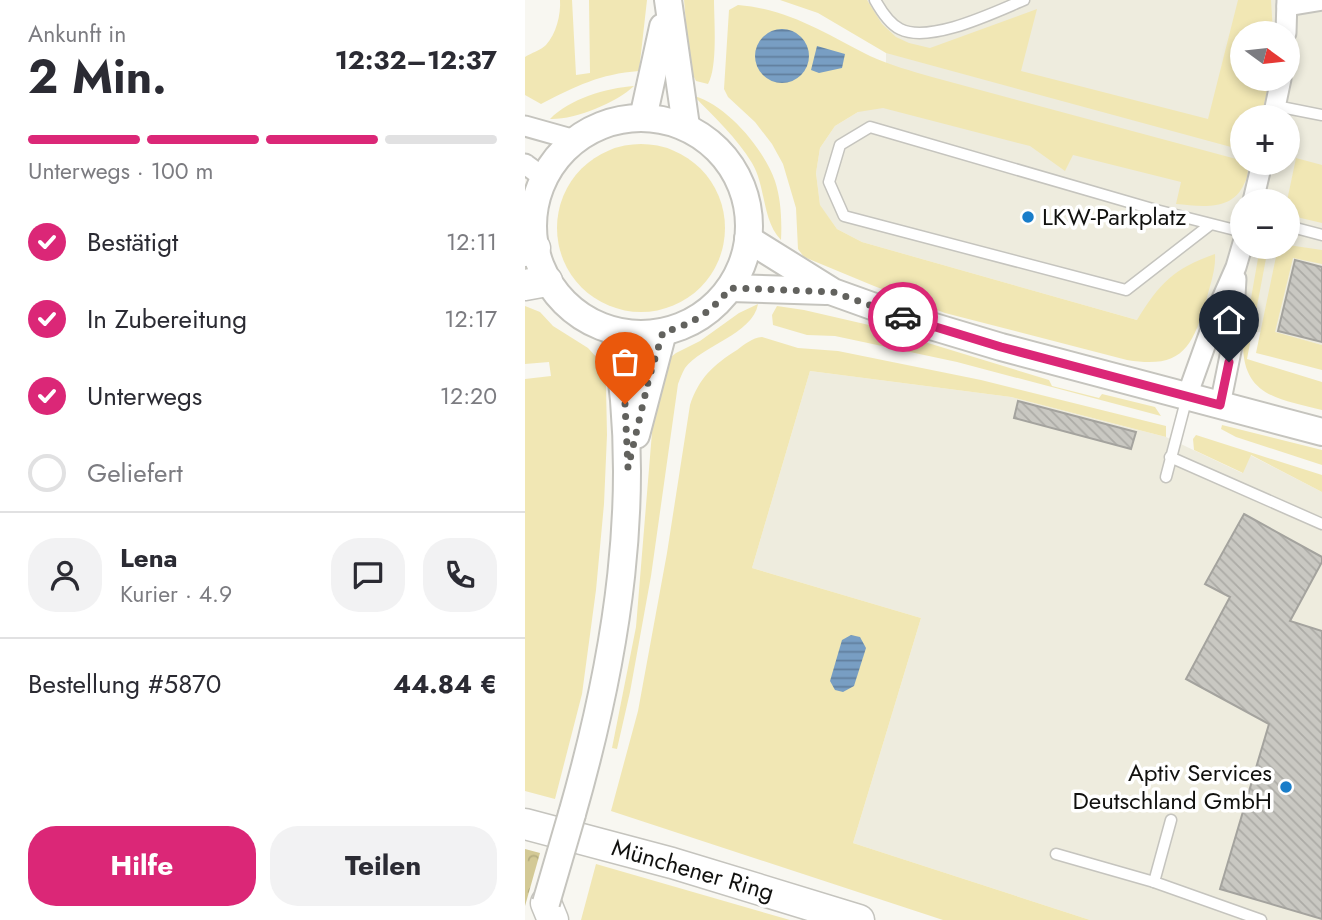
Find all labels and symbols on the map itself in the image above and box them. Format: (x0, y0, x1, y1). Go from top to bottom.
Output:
north arrow (1230, 21, 1300, 91)
place label: LKW-Parkplatz (1042, 199, 1186, 234)
marker: LKW-Parkplatz (1020, 209, 1036, 225)
courier (868, 282, 938, 352)
pin (1199, 290, 1259, 362)
pin (595, 332, 655, 404)
place label: Aptiv Services Deutschland GmbH (1073, 755, 1272, 818)
marker: Aptiv Services Deutschland GmbH (1278, 779, 1294, 795)
street label: Münchener Ring (608, 830, 778, 909)

